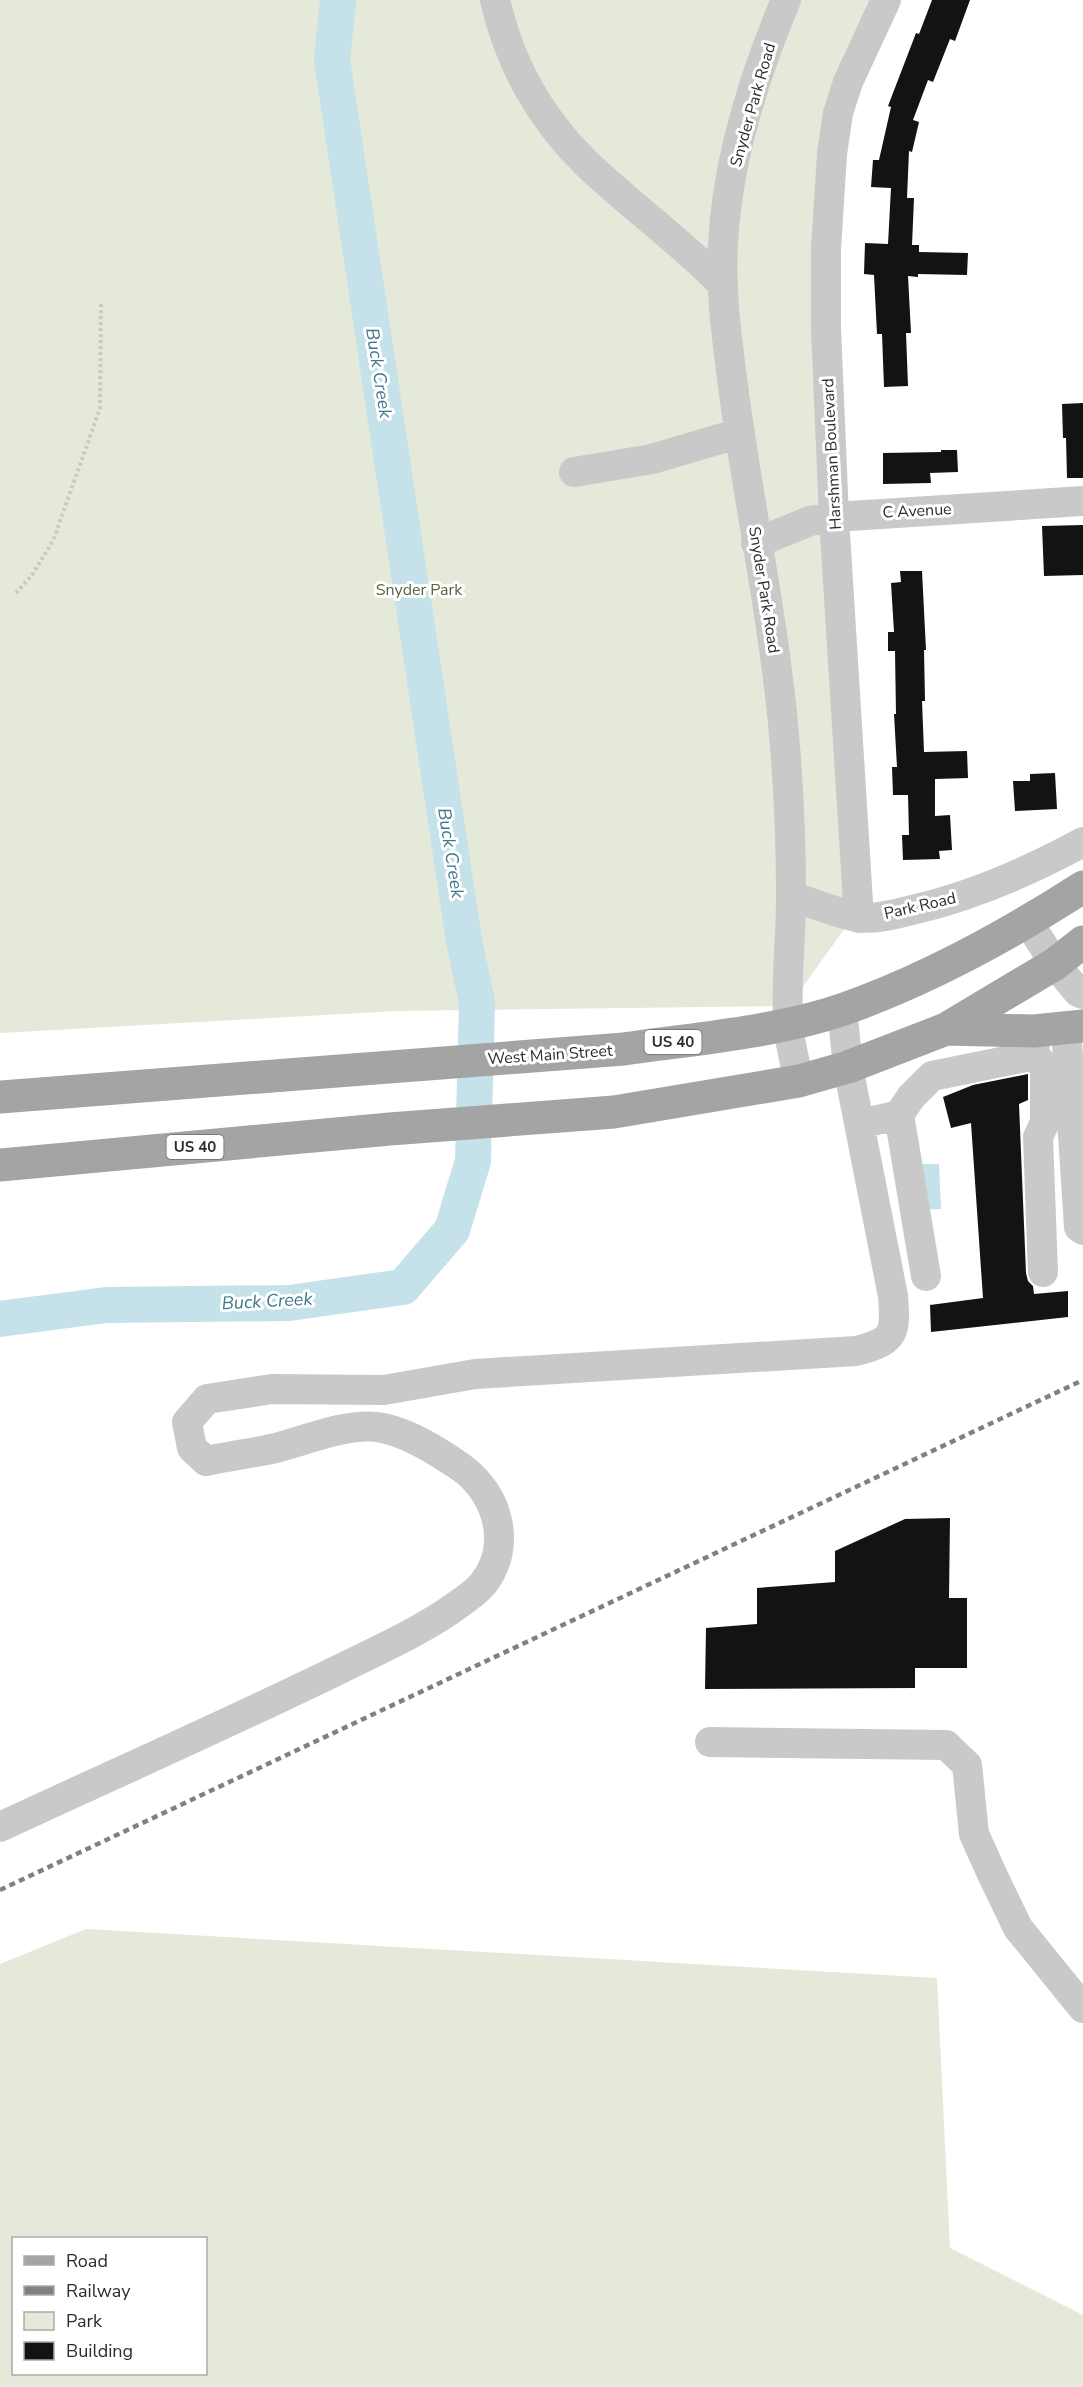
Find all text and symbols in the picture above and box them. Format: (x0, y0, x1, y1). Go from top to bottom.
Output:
street label: Snyder Park Road (725, 40, 781, 170)
water label: Buck Creek (360, 326, 398, 421)
street label: Harshman Boulevard (817, 378, 847, 530)
street label: C Avenue (882, 498, 952, 524)
street label: Snyder Park Road (743, 525, 785, 655)
park label: Snyder Park (376, 579, 463, 601)
water label: Buck Creek (432, 806, 470, 901)
street label: Park Road (882, 887, 958, 925)
road number: US 40 (644, 1030, 702, 1054)
street label: West Main Street (487, 1040, 614, 1070)
road number: US 40 (166, 1135, 224, 1159)
water label: Buck Creek (221, 1287, 314, 1315)
legend (12, 2237, 207, 2375)
text: Road (66, 2249, 108, 2273)
text: Railway (66, 2279, 131, 2303)
text: Park (66, 2309, 103, 2333)
text: Building (66, 2339, 133, 2363)

